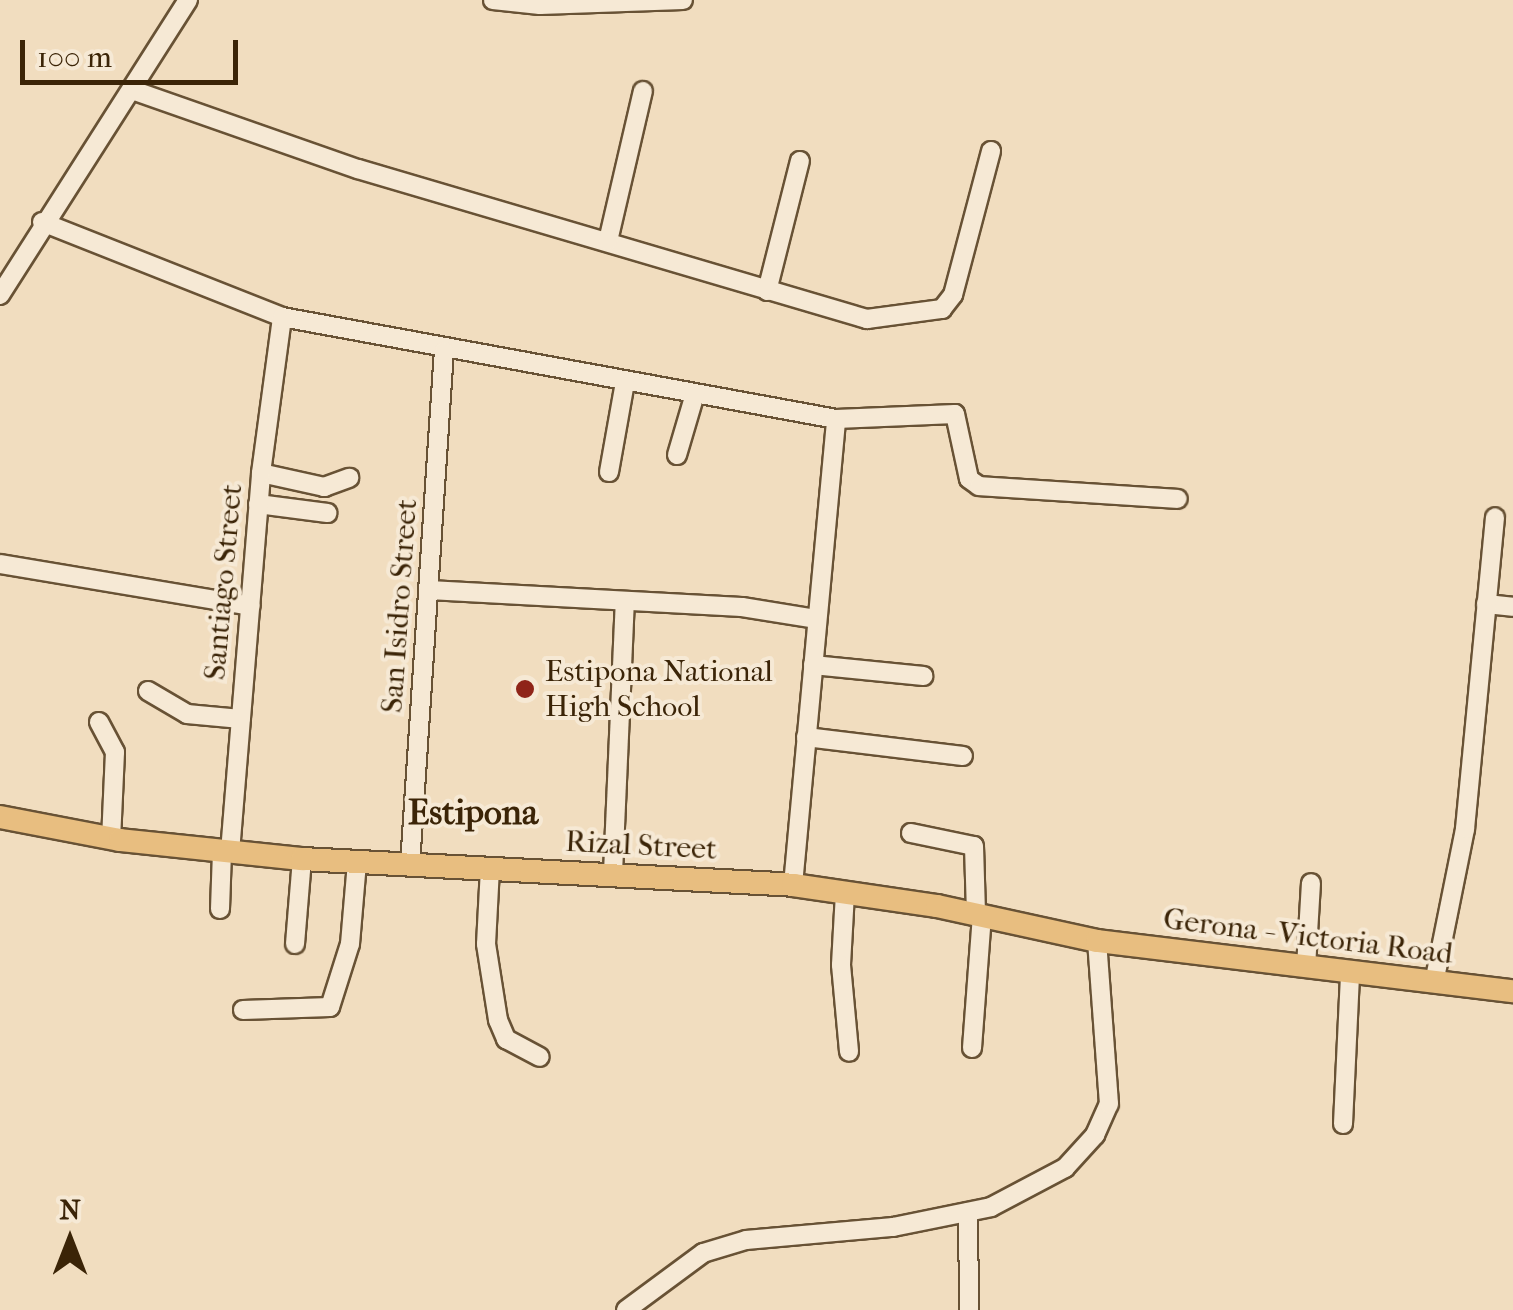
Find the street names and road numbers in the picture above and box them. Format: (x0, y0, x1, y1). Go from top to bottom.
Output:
street label: Santiago Street (197, 482, 251, 682)
street label: San Isidro Street (375, 498, 425, 714)
street label: Rizal Street (564, 824, 718, 868)
street label: Gerona - Victoria Road (1161, 901, 1455, 973)

